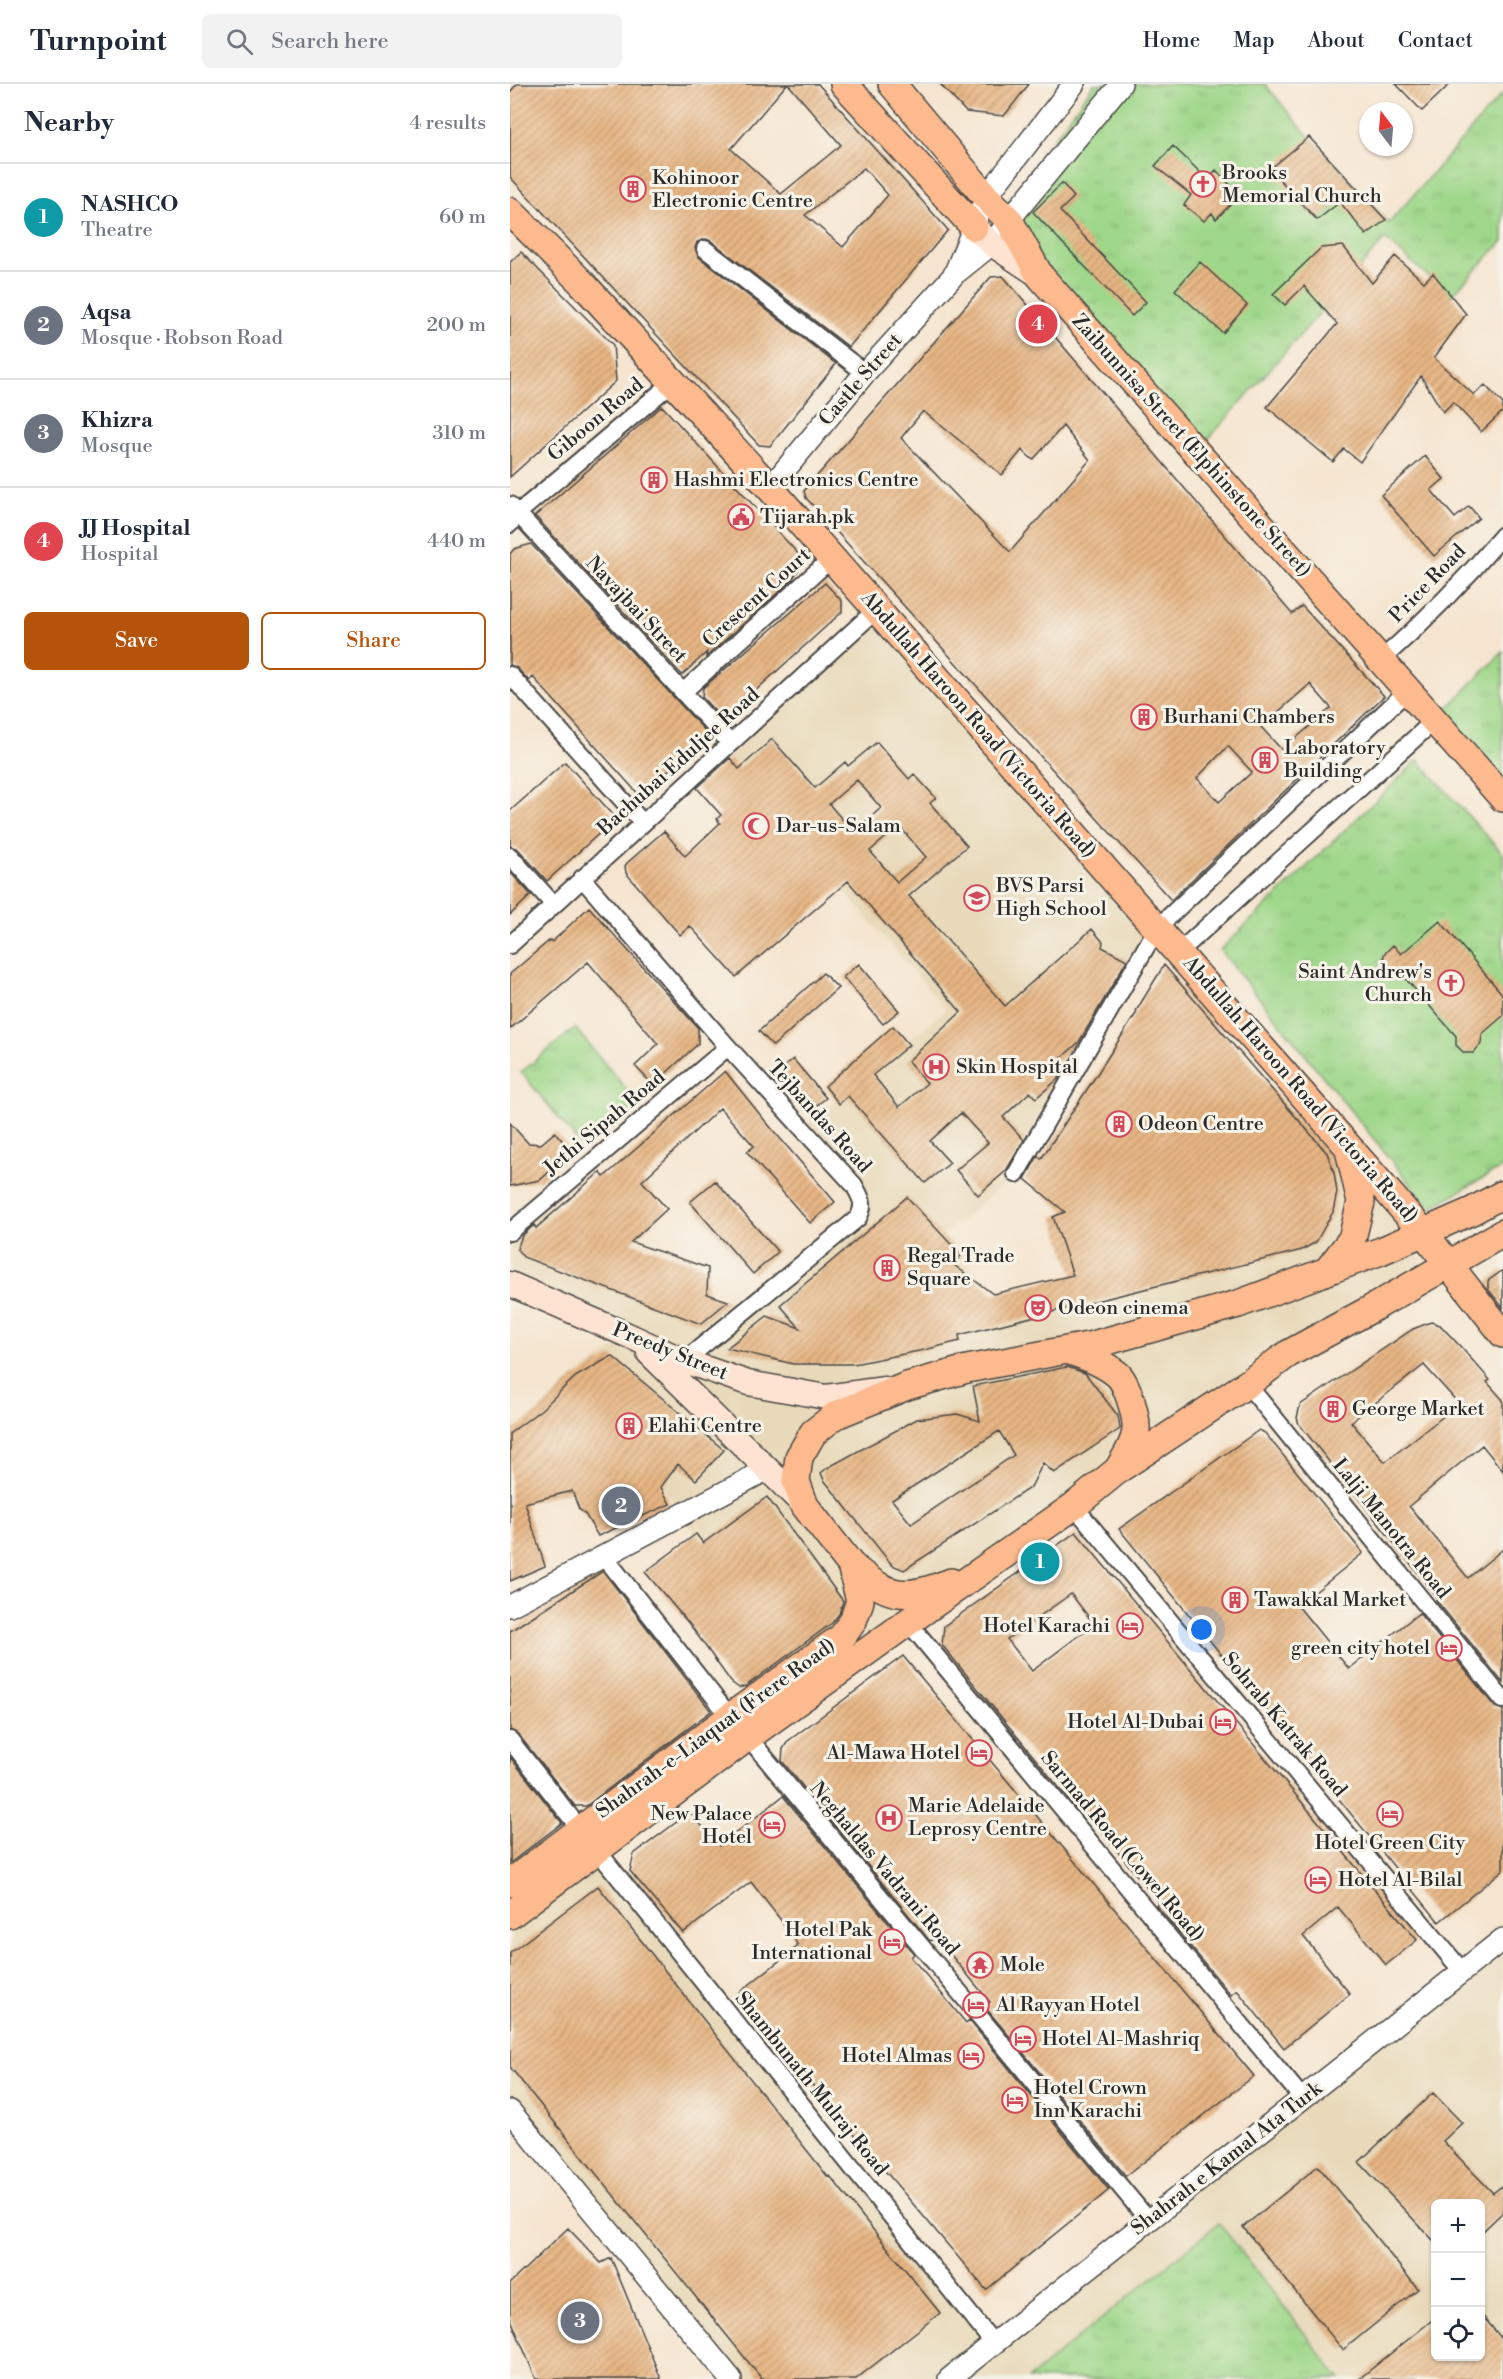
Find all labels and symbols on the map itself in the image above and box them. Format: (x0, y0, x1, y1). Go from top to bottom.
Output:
north arrow (1359, 102, 1413, 156)
place label: Brooks Memorial Church (1221, 161, 1382, 209)
place label: Kohinoor Electronic Centre (652, 166, 813, 214)
church icon: Brooks Memorial Church (1188, 169, 1218, 199)
building icon: Kohinoor Electronic Centre (618, 174, 648, 204)
pin: 4 (1018, 302, 1058, 346)
street label: Zaibunnisa Street (Elphinstone Street) (1066, 309, 1316, 583)
street label: Castle Street (814, 329, 908, 431)
street label: Giboon Road (543, 372, 650, 467)
building icon: Hashmi Electronics Centre (639, 465, 669, 495)
place label: Hashmi Electronics Centre (674, 468, 919, 493)
public building icon: Tijarah.pk (726, 502, 756, 532)
place label: Tijarah.pk (760, 505, 856, 530)
street label: Price Road (1384, 539, 1472, 629)
street label: Crescent Court (698, 543, 816, 653)
street label: Navajbai Street (580, 551, 692, 669)
street label: Abdullah Haroon Road (Victoria Road) (855, 586, 1101, 864)
street label: Bachubai Eduljee Road (592, 682, 766, 842)
building icon: Burhani Chambers (1129, 702, 1159, 732)
place label: Burhani Chambers (1163, 705, 1335, 730)
place label: Laboratory Building (1283, 736, 1386, 784)
building icon: Laboratory Building (1250, 745, 1280, 775)
mosque icon: Dar-us-Salam (741, 811, 771, 841)
place label: Dar-us-Salam (776, 814, 901, 839)
place label: BVS Parsi High School (995, 874, 1107, 922)
school or university icon: BVS Parsi High School (962, 883, 992, 913)
street label: Abdullah Haroon Road (Victoria Road) (1177, 951, 1423, 1229)
place label: Saint Andrew's Church (1298, 960, 1432, 1008)
church icon: Saint Andrew's Church (1436, 968, 1466, 998)
hospital icon: Skin Hospital (921, 1052, 951, 1082)
street label: Tejbandas Road (762, 1055, 877, 1179)
place label: Skin Hospital (956, 1055, 1078, 1080)
street label: Jethi Sipah Road (538, 1065, 671, 1182)
building icon: Odeon Centre (1104, 1109, 1134, 1139)
place label: Odeon Centre (1138, 1112, 1264, 1137)
place label: Regal Trade Square (907, 1244, 1015, 1292)
building icon: Regal Trade Square (872, 1253, 902, 1283)
theatre icon: Odeon cinema (1023, 1293, 1053, 1323)
place label: Odeon cinema (1058, 1296, 1190, 1321)
street label: Preedy Street (609, 1318, 731, 1386)
building icon: George Market (1318, 1394, 1348, 1424)
place label: George Market (1352, 1397, 1485, 1422)
building icon: Elahi Centre (614, 1411, 644, 1441)
place label: Elahi Centre (648, 1414, 762, 1439)
street label: Lalji Manotra Road (1327, 1454, 1456, 1605)
pin: 2 (602, 1484, 640, 1528)
pin: 1 (1020, 1540, 1060, 1584)
building icon: Tawakkal Market (1220, 1585, 1250, 1615)
place label: Tawakkal Market (1254, 1588, 1406, 1613)
hotel icon: Hotel Karachi (1115, 1611, 1145, 1641)
place label: Hotel Karachi (983, 1614, 1110, 1639)
your location (1187, 1615, 1216, 1644)
hotel icon: green city hotel (1434, 1633, 1464, 1663)
street label: Shahrah-e-Liaquat (Frere Road) (591, 1634, 841, 1824)
place label: green city hotel (1291, 1636, 1430, 1661)
street label: Sohrab Katrak Road (1216, 1648, 1352, 1803)
hotel icon: Hotel Al-Dubai (1208, 1707, 1238, 1737)
place label: Hotel Al-Dubai (1067, 1710, 1204, 1735)
hotel icon: Al-Mawa Hotel (964, 1738, 994, 1768)
place label: Al-Mawa Hotel (826, 1741, 960, 1766)
street label: Sarmad Road (Cowel Road) (1035, 1746, 1209, 1948)
street label: Neghaldas Vadrani Road (804, 1777, 964, 1961)
place label: Marie Adelaide Leprosy Centre (908, 1794, 1047, 1842)
hotel icon: Hotel Green City (1375, 1799, 1405, 1829)
place label: New Palace Hotel (650, 1802, 752, 1850)
hospital icon: Marie Adelaide Leprosy Centre (874, 1803, 904, 1833)
hotel icon: New Palace Hotel (757, 1810, 787, 1840)
place label: Hotel Green City (1315, 1831, 1466, 1856)
hotel icon: Hotel Al-Bilal (1303, 1865, 1333, 1895)
place label: Hotel Al-Bilal (1338, 1868, 1462, 1893)
place label: Hotel Pak International (752, 1918, 874, 1966)
hotel icon: Hotel Pak International (877, 1927, 907, 1957)
temple icon: Mole (965, 1950, 995, 1980)
place label: Mole (1000, 1953, 1045, 1978)
street label: Shambunath Mulraj Road (729, 1987, 893, 2182)
hotel icon: Al Rayyan Hotel (961, 1990, 991, 2020)
place label: Al Rayyan Hotel (995, 1993, 1140, 2018)
hotel icon: Hotel Al-Mashriq (1008, 2024, 1038, 2054)
place label: Hotel Al-Mashriq (1042, 2027, 1200, 2052)
hotel icon: Hotel Almas (956, 2041, 986, 2071)
place label: Hotel Almas (842, 2044, 952, 2069)
place label: Hotel Crown Inn Karachi (1034, 2076, 1147, 2124)
street label: Shahrah e Kamal Ata Turk (1126, 2076, 1329, 2241)
hotel icon: Hotel Crown Inn Karachi (1000, 2085, 1030, 2115)
pin: 3 (560, 2298, 600, 2344)

